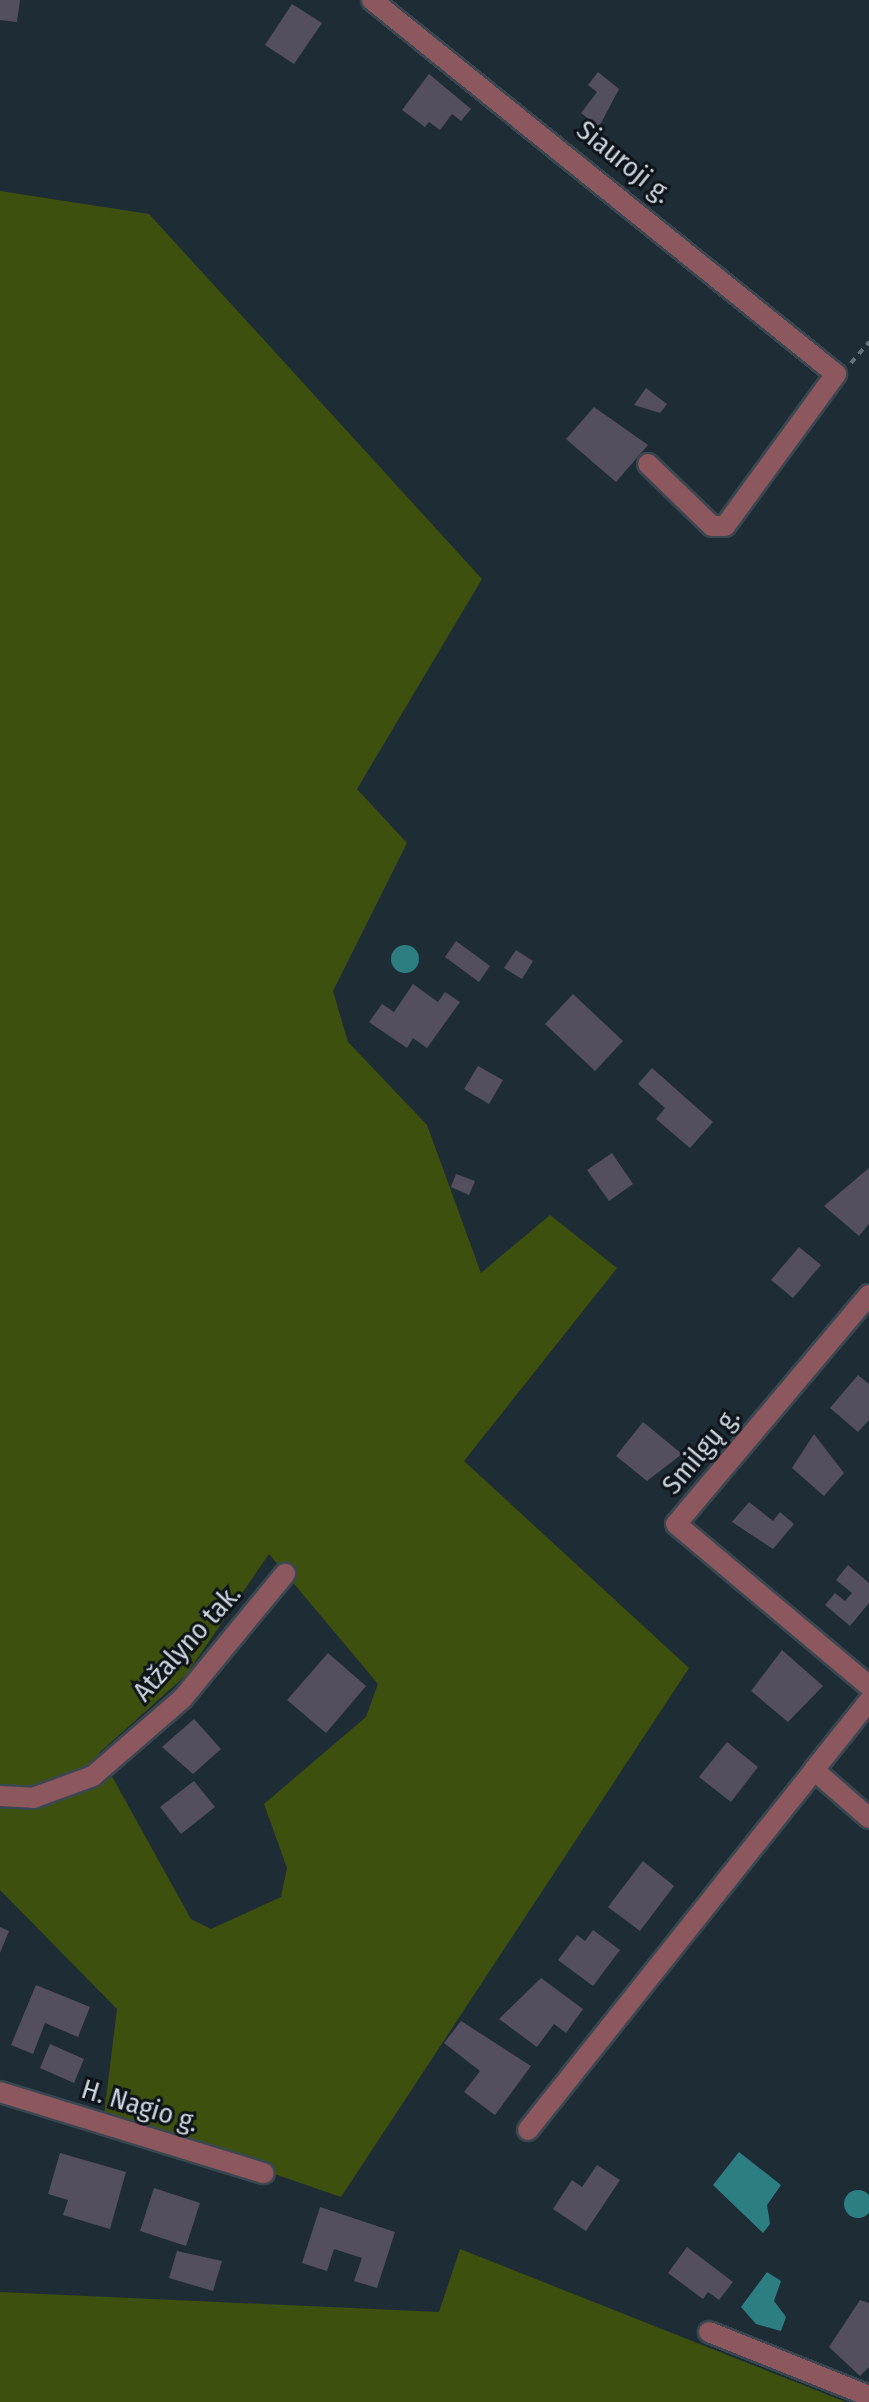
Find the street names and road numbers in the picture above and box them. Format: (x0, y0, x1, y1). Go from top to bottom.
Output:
street label: Siauroji g. (570, 113, 678, 211)
street label: Smilgų g. (655, 1401, 747, 1501)
street label: Atžalyno tak. (126, 1578, 248, 1708)
street label: H. Nagio g. (77, 2072, 203, 2140)

